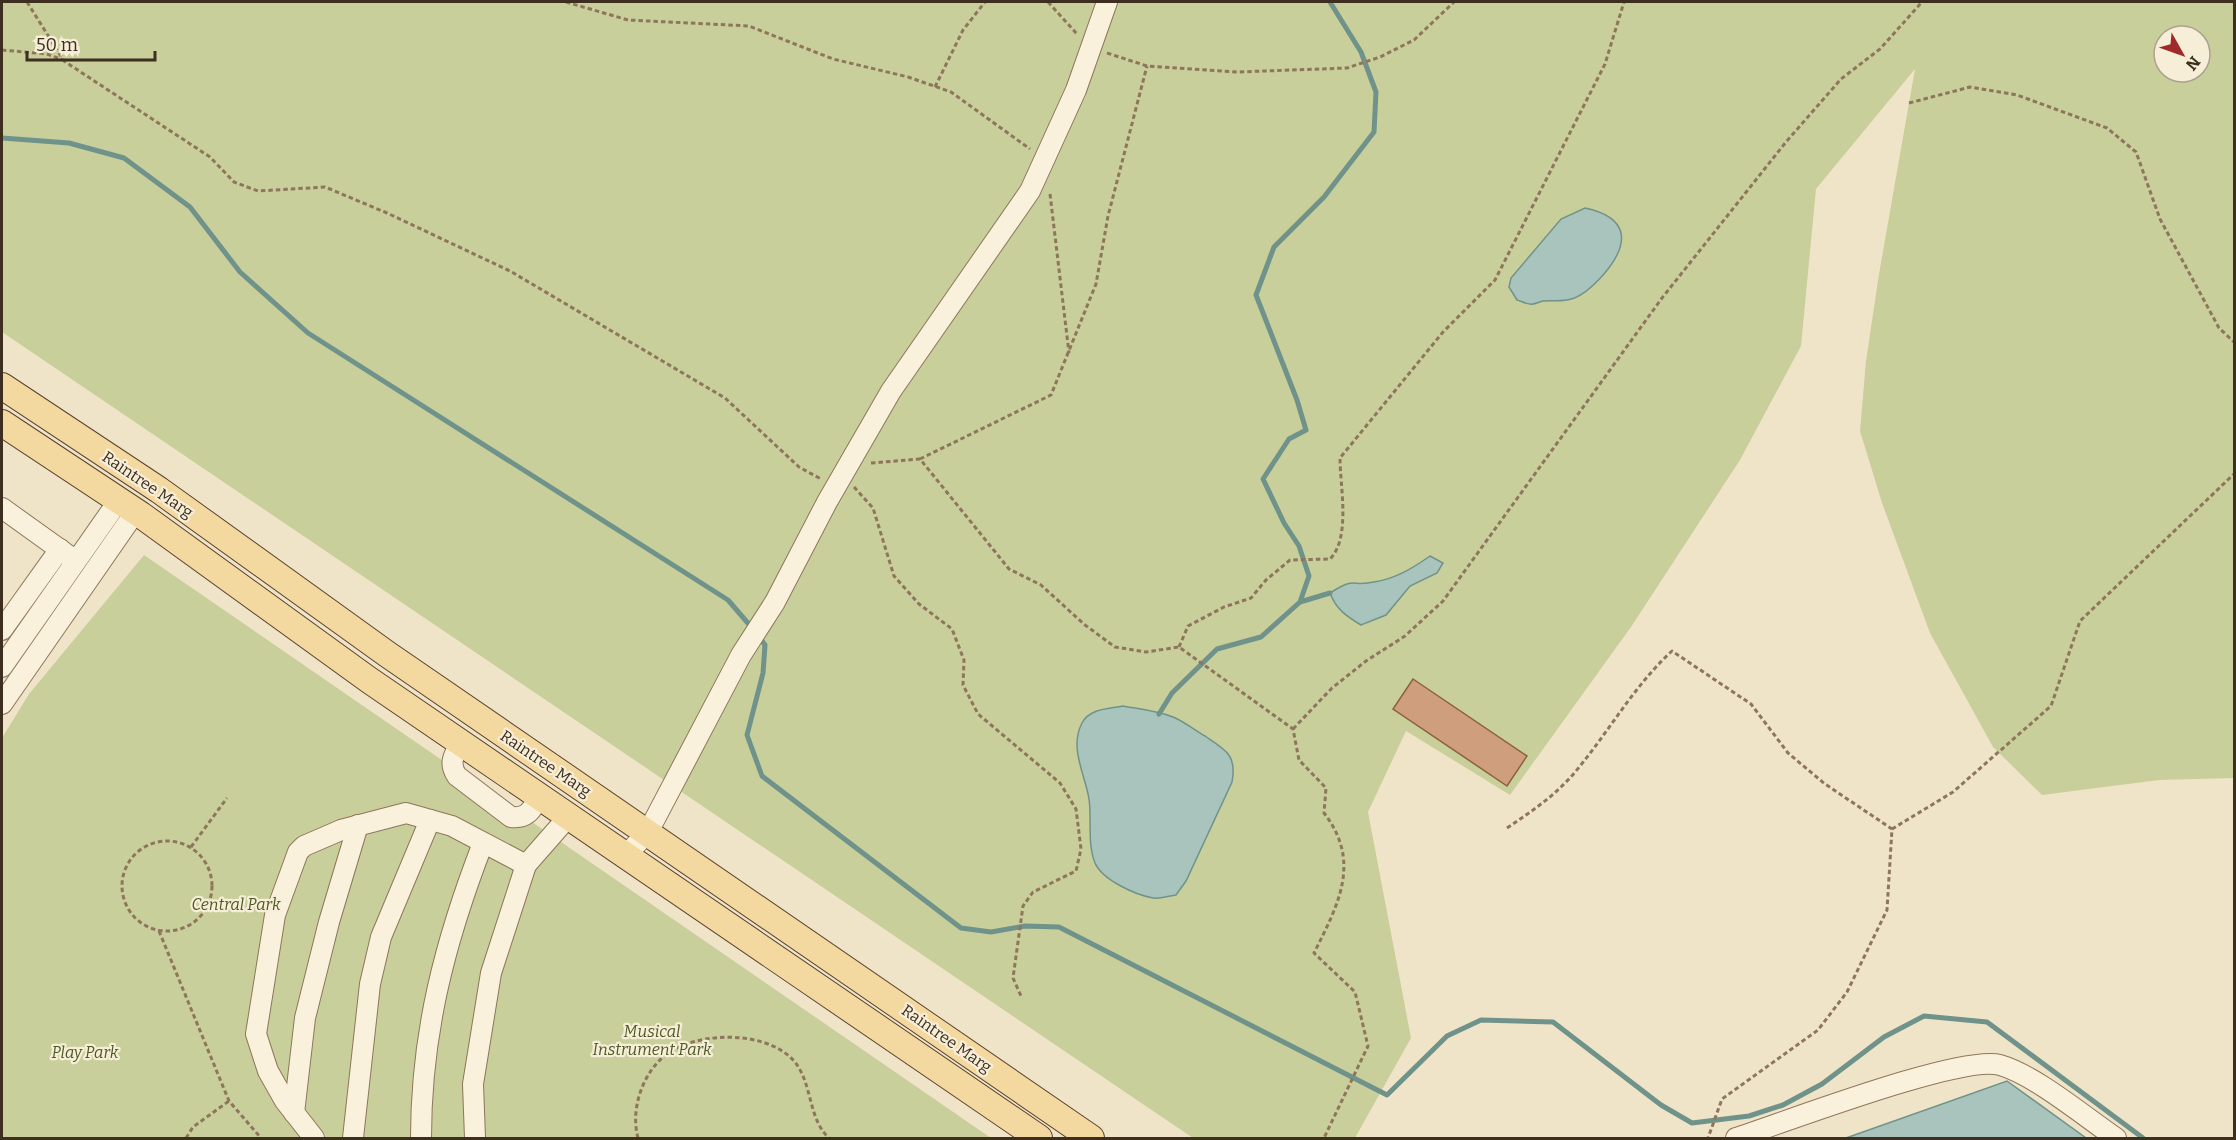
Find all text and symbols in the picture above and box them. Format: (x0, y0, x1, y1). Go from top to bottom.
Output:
scale bar (27, 24, 154, 62)
north arrow (2152, 24, 2212, 84)
text: 50 m (36, 34, 78, 56)
text: N (2182, 52, 2204, 74)
street label: Raintree Marg (99, 447, 197, 522)
street label: Raintree Marg (497, 726, 595, 801)
park label: Central Park (191, 895, 281, 914)
street label: Raintree Marg (898, 1000, 995, 1076)
park label: Musical Instrument Park (592, 1022, 712, 1059)
park label: Play Park (52, 1043, 119, 1062)

